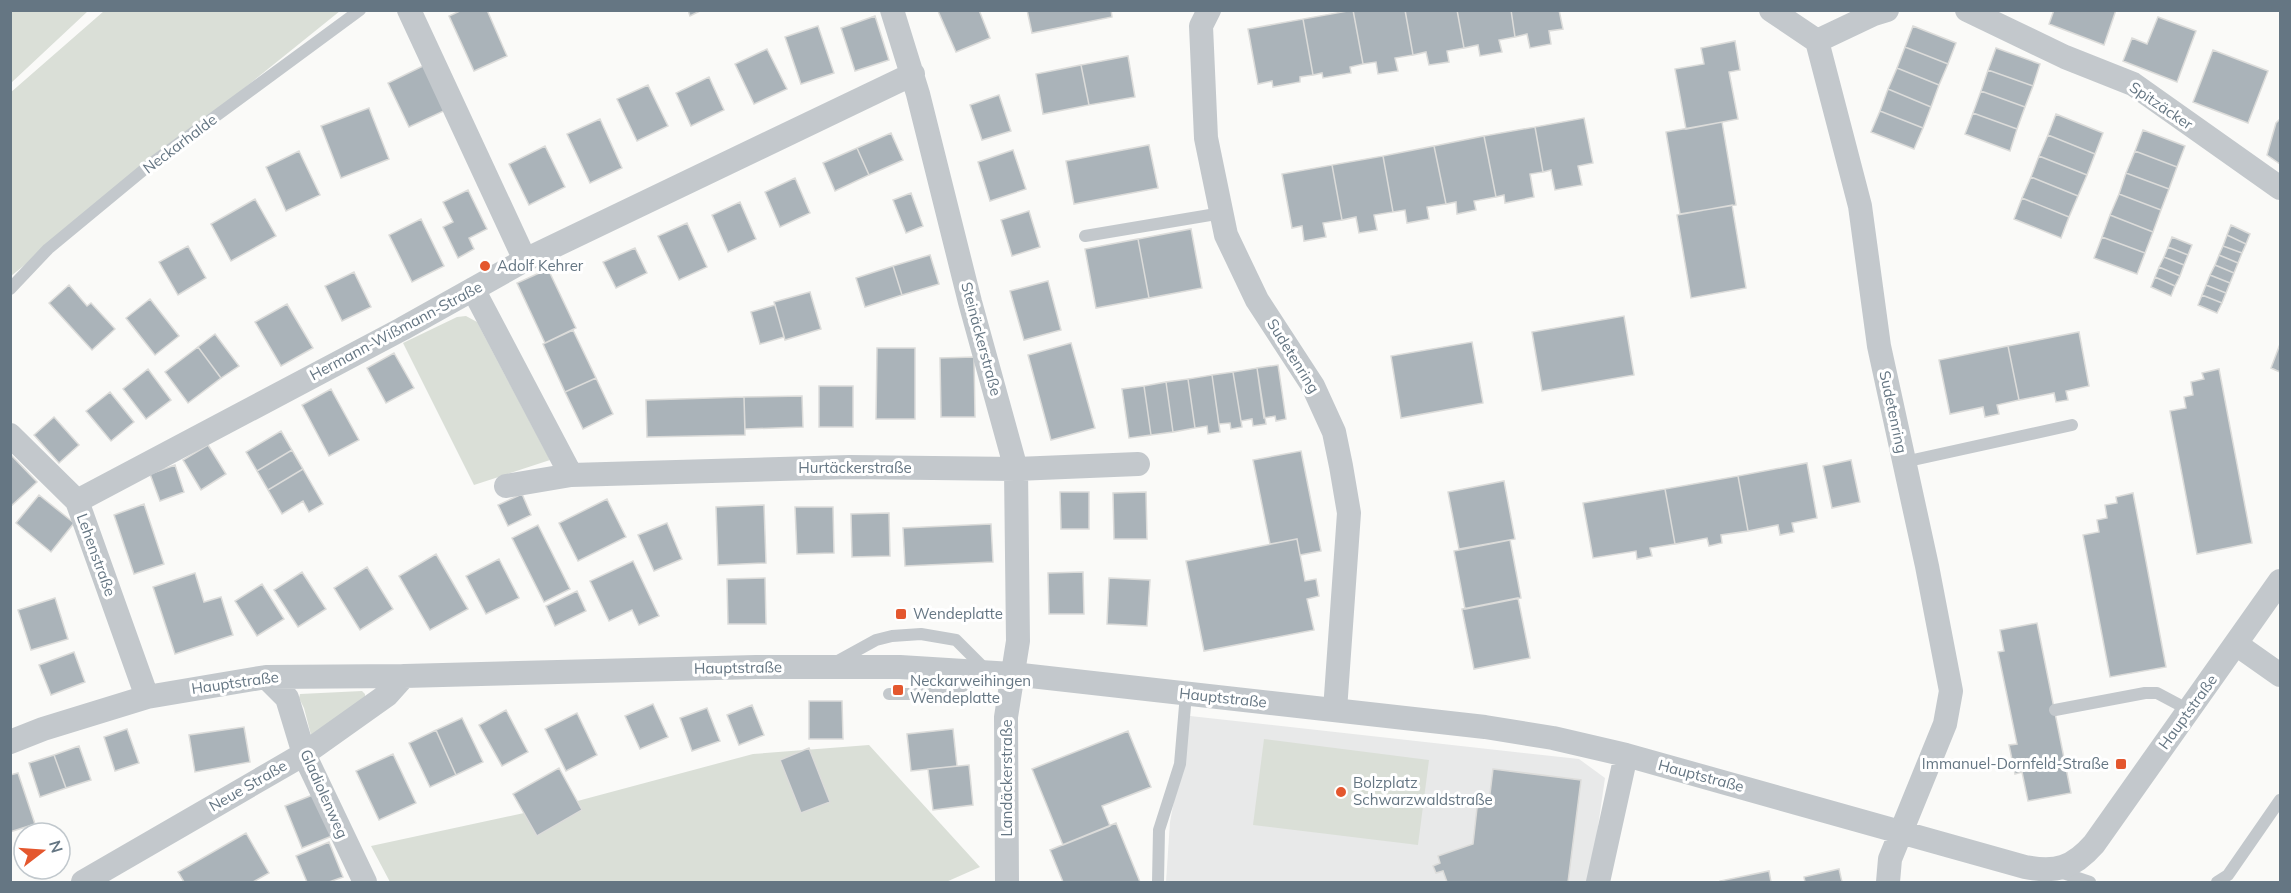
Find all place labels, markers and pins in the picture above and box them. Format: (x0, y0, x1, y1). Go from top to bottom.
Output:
place label: Adolf Kehrer (497, 256, 584, 275)
marker: Adolf Kehrer (478, 259, 492, 273)
place label: Wendeplatte (913, 604, 1003, 623)
marker: Wendeplatte (894, 607, 908, 621)
place label: Neckarweihingen Wendeplatte (910, 671, 1031, 707)
marker: Neckarweihingen Wendeplatte (891, 683, 905, 697)
place label: Immanuel-Dornfeld-Straße (1922, 754, 2109, 773)
marker: Immanuel-Dornfeld-Straße (2114, 757, 2128, 771)
place label: Bolzplatz Schwarzwaldstraße (1353, 773, 1493, 809)
marker: Bolzplatz Schwarzwaldstraße (1334, 785, 1348, 799)

